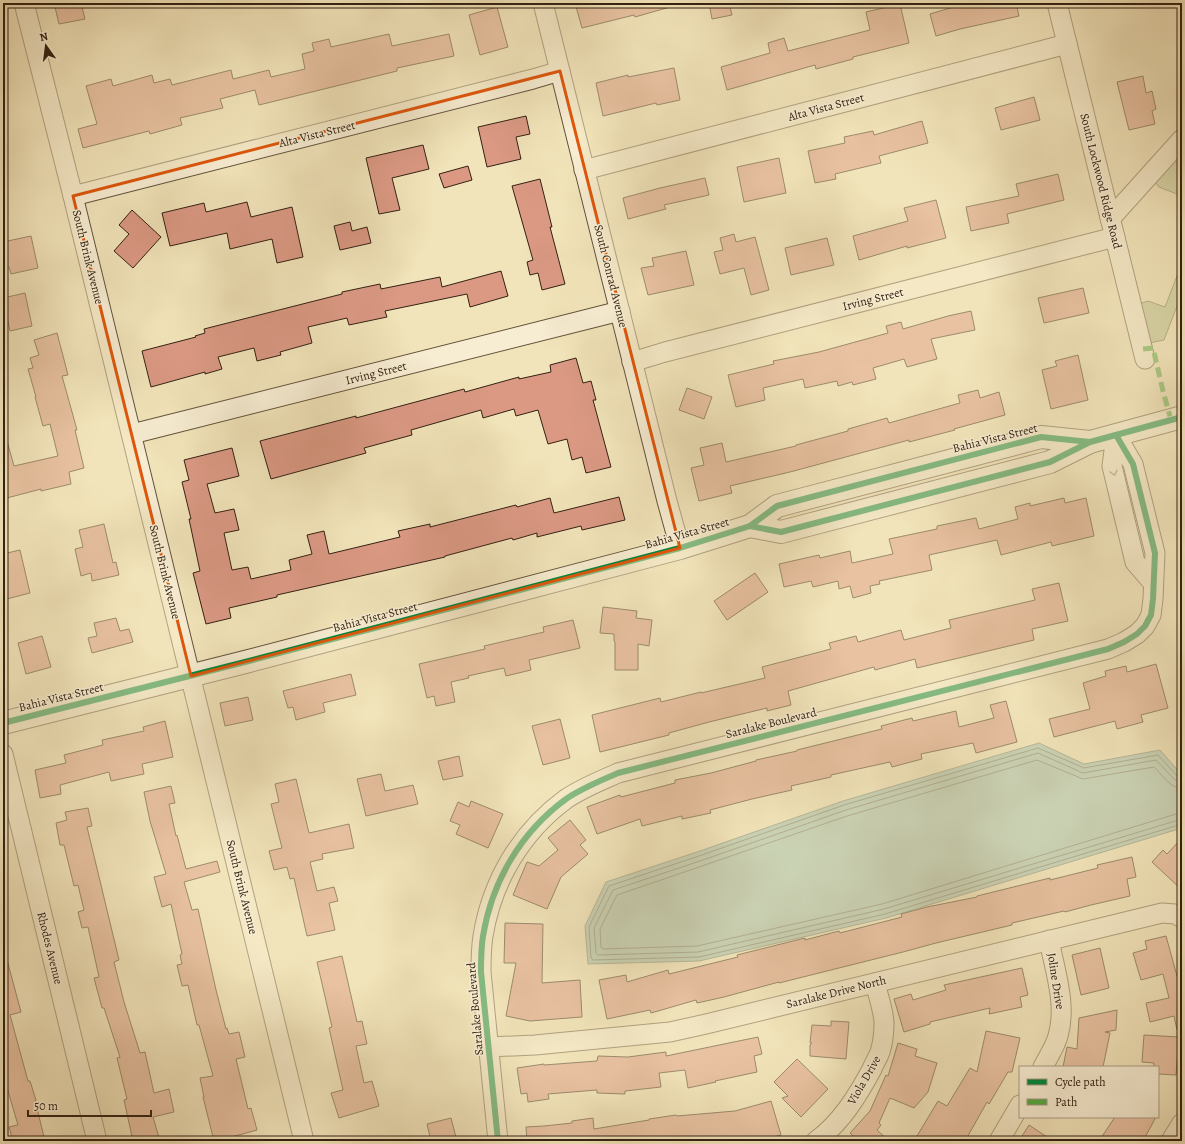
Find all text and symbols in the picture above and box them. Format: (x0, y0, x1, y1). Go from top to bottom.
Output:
north arrow (26, 26, 66, 66)
text: N (38, 29, 49, 45)
street label: Alta Vista Street (785, 89, 866, 125)
street label: South Lockwood Ridge Road (1076, 111, 1126, 251)
street label: Alta Vista Street (276, 117, 357, 151)
street label: South Brink Avenue (69, 208, 107, 306)
street label: South Conrad Avenue (590, 223, 632, 329)
street label: Irving Street (841, 284, 905, 314)
street label: Irving Street (344, 358, 408, 388)
street label: Bahia Vista Street (951, 420, 1039, 456)
one-way arrow (1109, 470, 1117, 476)
street label: Bahia Vista Street (643, 513, 731, 553)
street label: South Brink Avenue (146, 523, 184, 621)
street label: Bahia Vista Street (331, 598, 419, 636)
street label: Bahia Vista Street (17, 679, 105, 715)
street label: Saralake Boulevard (724, 704, 819, 742)
street label: South Brink Avenue (223, 838, 261, 936)
street label: Rhodes Avenue (33, 910, 67, 986)
street label: Joline Drive (1044, 952, 1068, 1010)
street label: Saralake Boulevard (463, 961, 487, 1056)
street label: Saralake Drive North (784, 972, 888, 1012)
street label: Viola Drive (843, 1053, 884, 1108)
legend (1019, 1066, 1159, 1118)
text: Cycle path (1055, 1074, 1106, 1090)
scale bar (28, 1092, 151, 1118)
text: Path (1055, 1094, 1078, 1110)
text: 50 m (34, 1098, 58, 1114)

